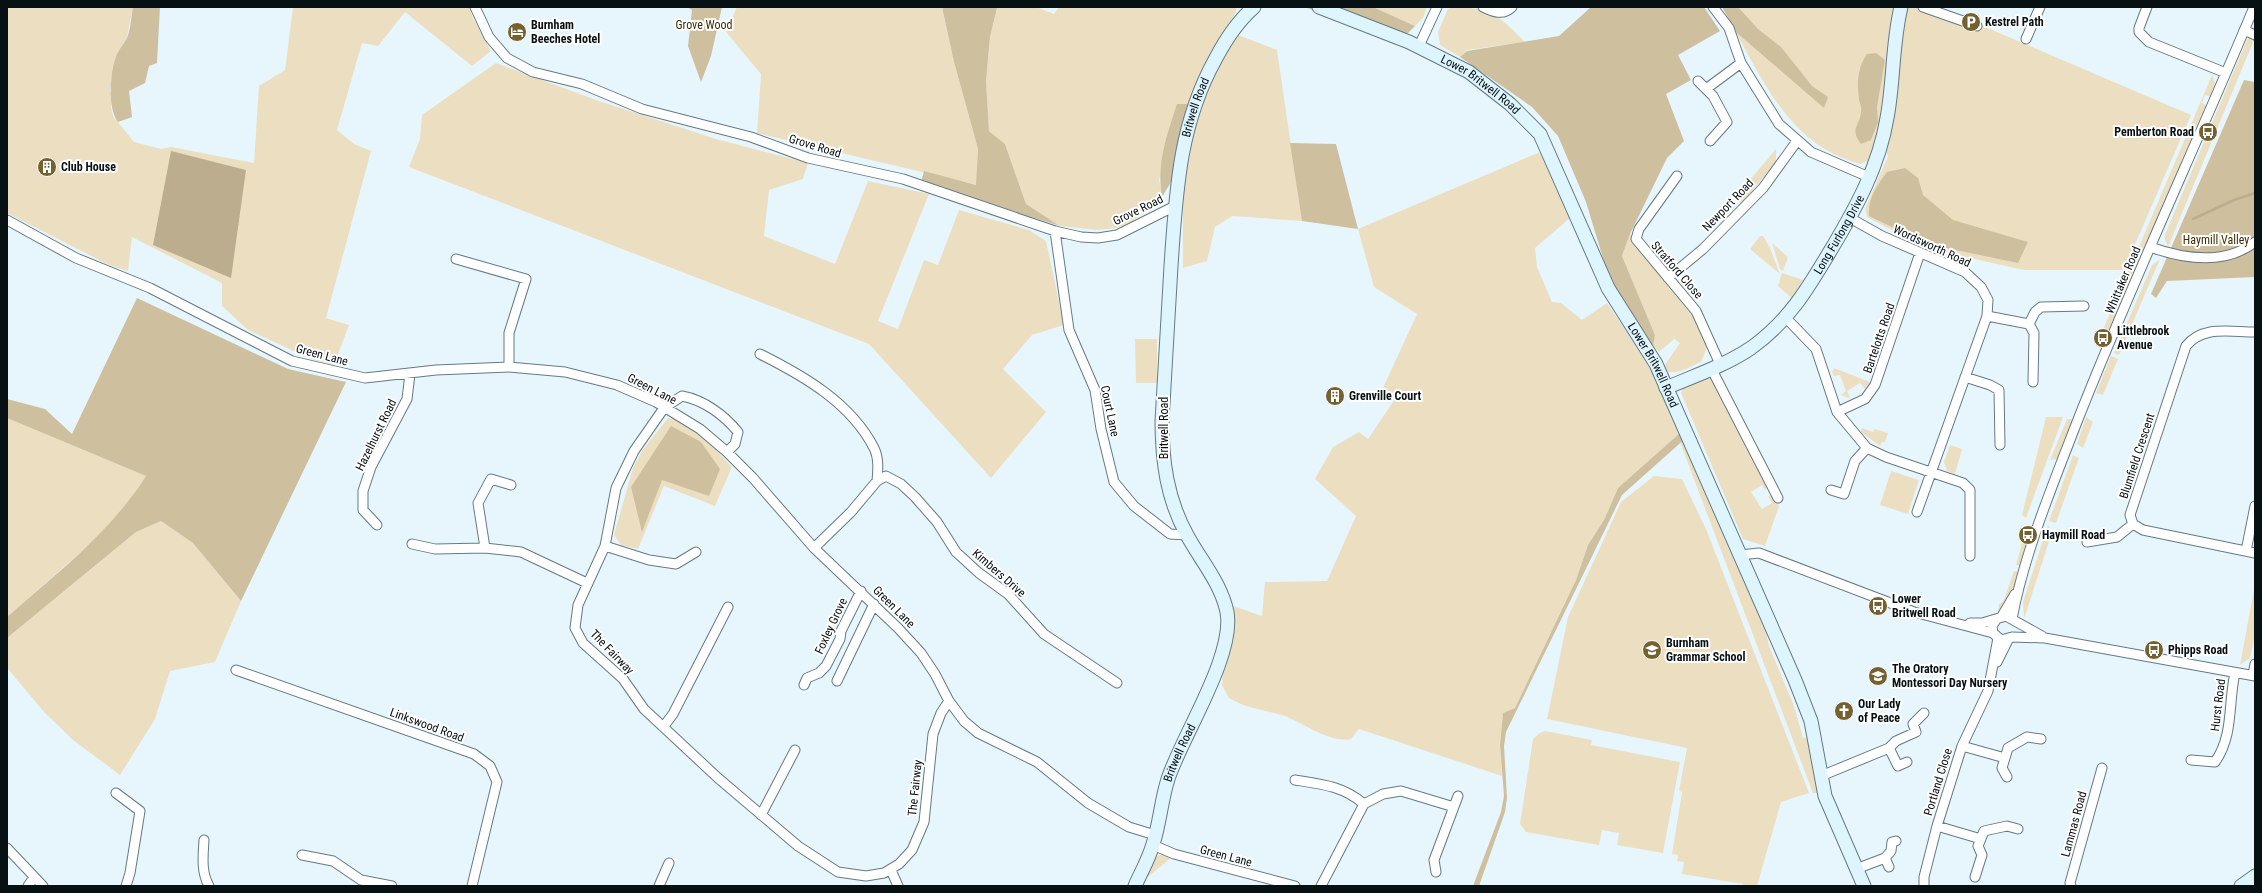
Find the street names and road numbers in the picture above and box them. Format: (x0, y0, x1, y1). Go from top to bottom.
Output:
street label: Lower Britwell Road (1438, 52, 1523, 117)
street label: Britwell Road (1179, 75, 1212, 139)
street label: Grove Road (787, 131, 843, 161)
street label: Newport Road (1700, 176, 1756, 234)
street label: Grove Road (1111, 192, 1165, 228)
street label: Long Furlong Drive (1811, 192, 1867, 277)
street label: Wordsworth Road (1891, 222, 1973, 270)
street label: Stratford Close (1648, 239, 1706, 302)
street label: Whittaker Road (2102, 244, 2144, 316)
street label: Bartelotts Road (1860, 301, 1898, 375)
street label: Lower Britwell Road (1625, 320, 1681, 410)
street label: Green Lane (294, 341, 350, 369)
street label: Green Lane (625, 371, 679, 408)
street label: Court Lane (1098, 384, 1122, 438)
street label: Hazelhurst Road (353, 397, 399, 473)
street label: Britwell Road (1157, 397, 1171, 459)
street label: Blumfield Crescent (2117, 411, 2158, 501)
street label: Kimbers Drive (970, 546, 1029, 600)
street label: Green Lane (870, 583, 918, 631)
street label: Foxley Grove (812, 595, 850, 656)
street label: The Fairway (587, 627, 637, 677)
street label: Hurst Road (2208, 678, 2228, 732)
street label: Linkswood Road (388, 705, 466, 745)
street label: Britwell Road (1160, 722, 1198, 784)
street label: Portland Close (1921, 746, 1955, 817)
street label: The Fairway (905, 759, 925, 817)
street label: Lammas Road (2058, 789, 2090, 858)
street label: Green Lane (1198, 842, 1254, 870)

